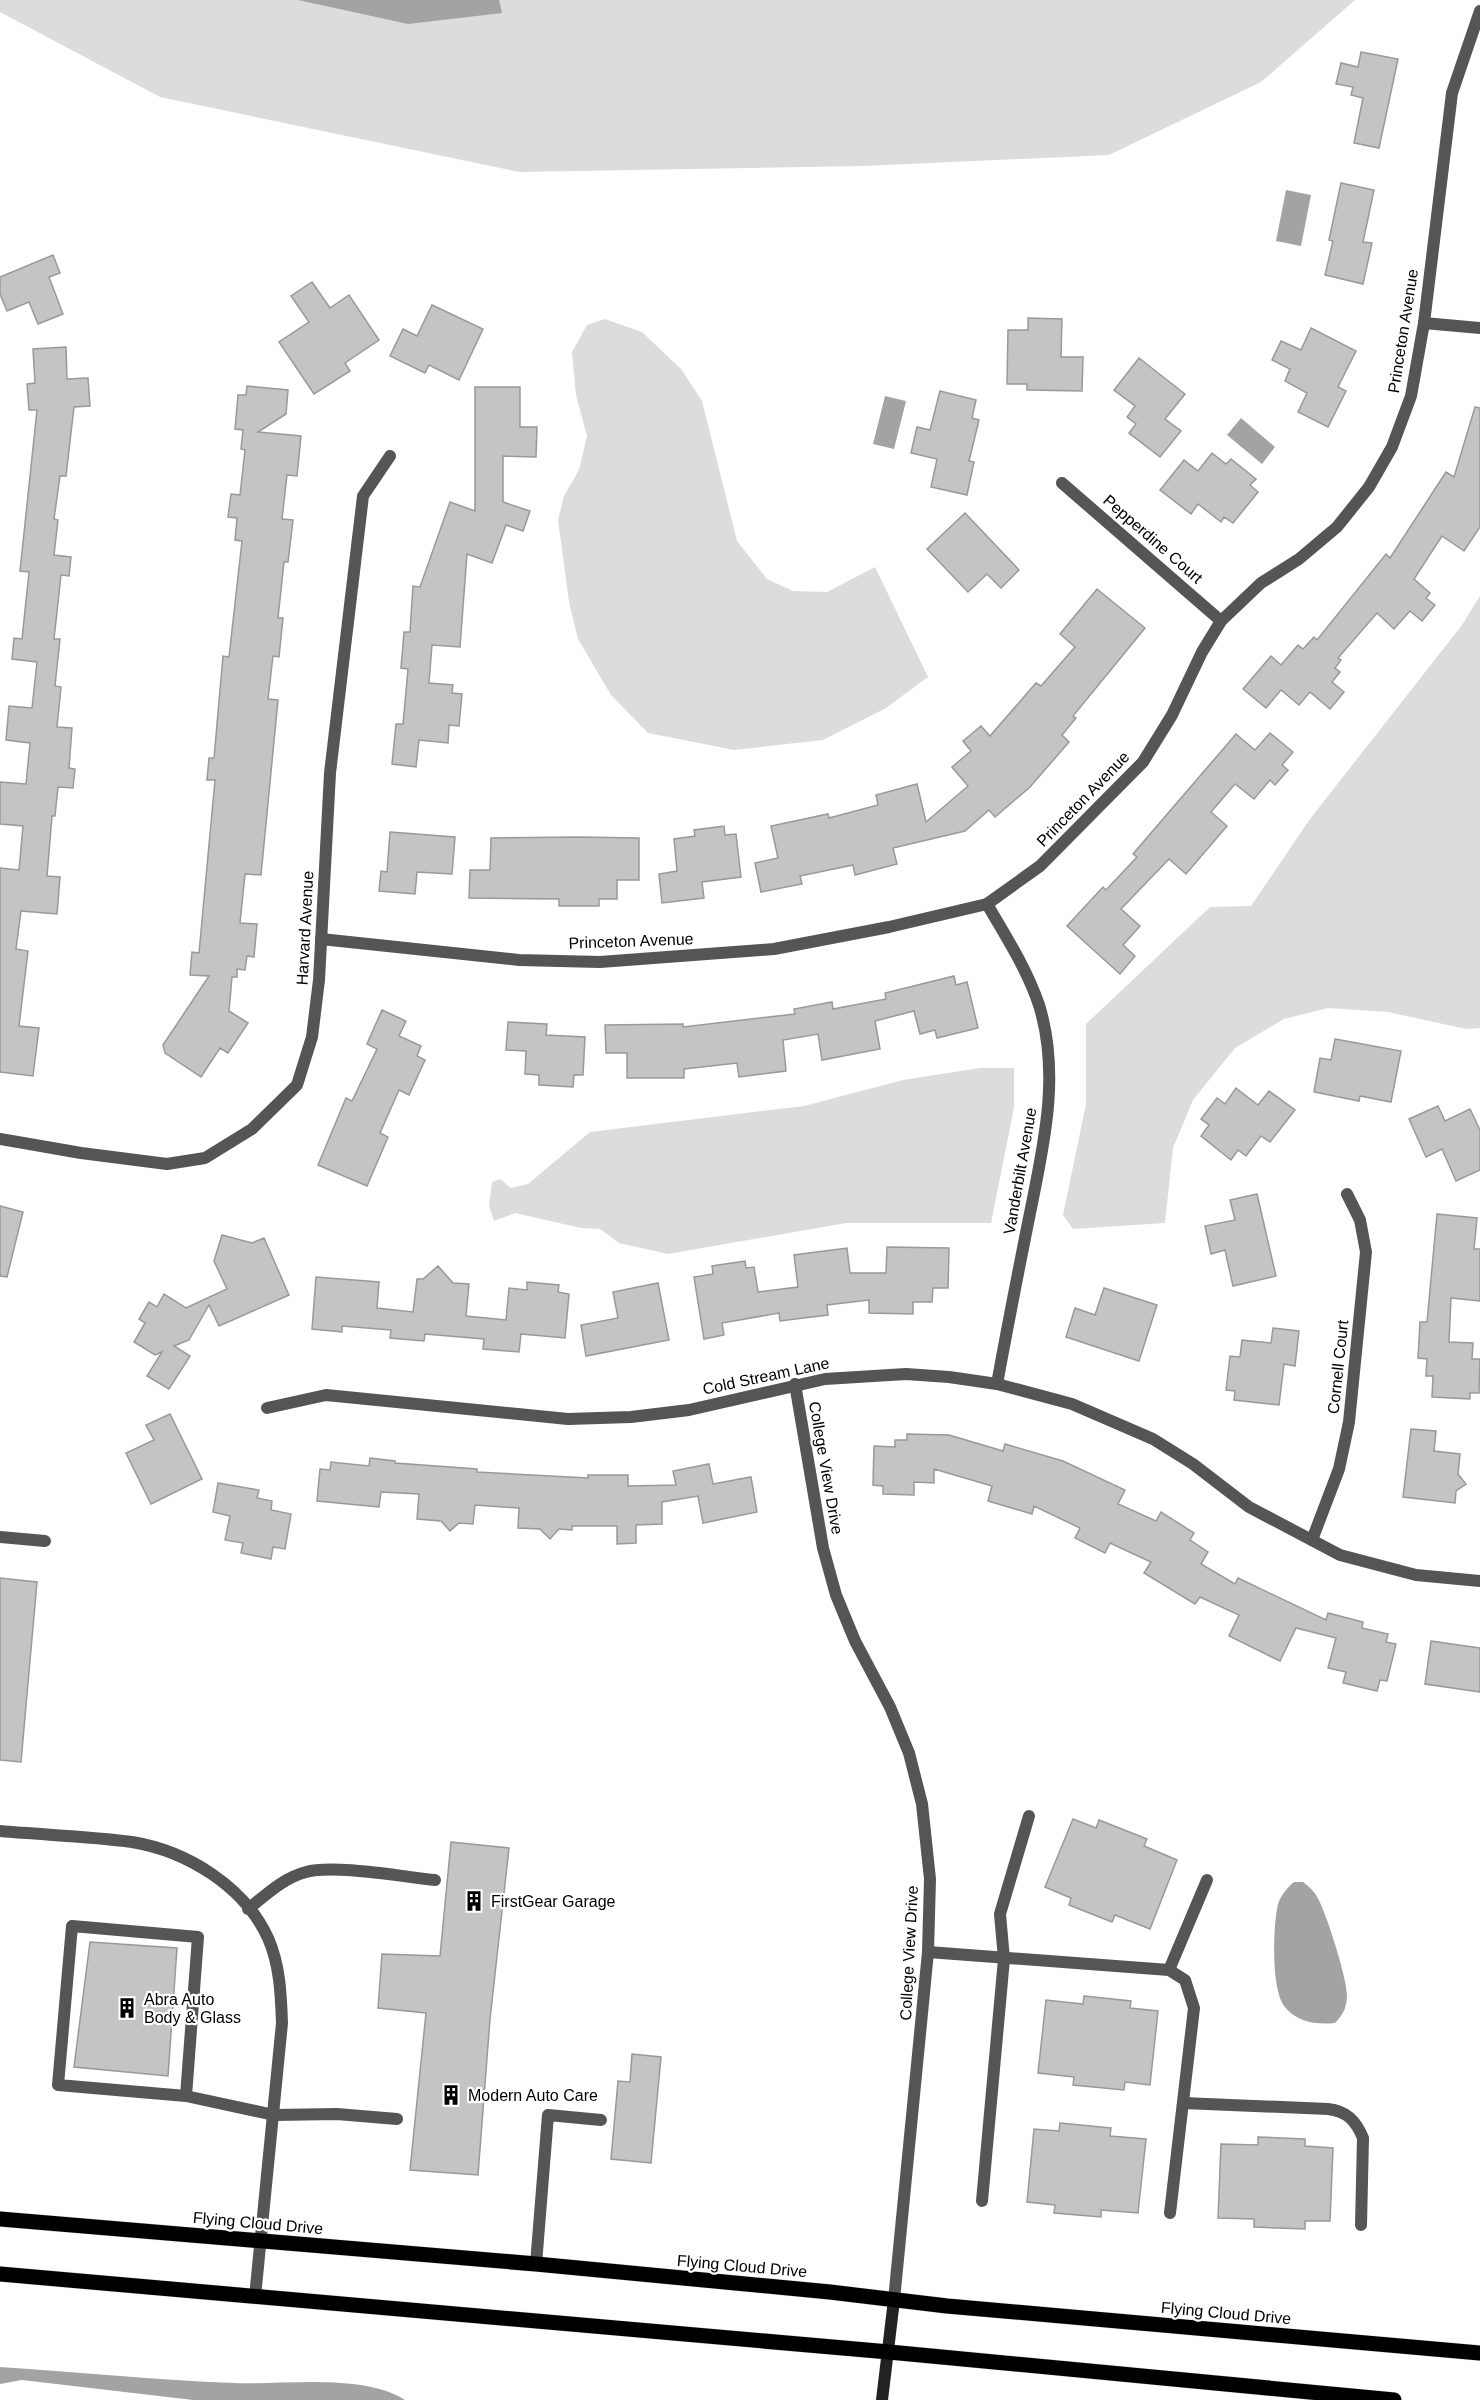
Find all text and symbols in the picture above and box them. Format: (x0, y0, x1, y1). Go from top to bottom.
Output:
street label: Princeton Avenue (1385, 268, 1421, 394)
street label: Pepperdine Court (1100, 491, 1206, 587)
street label: Princeton Avenue (1033, 748, 1133, 850)
street label: Harvard Avenue (294, 870, 316, 986)
street label: Princeton Avenue (568, 930, 694, 952)
street label: Vanderbilt Avenue (1000, 1106, 1040, 1236)
street label: Cornell Court (1325, 1319, 1351, 1415)
street label: Cold Stream Lane (701, 1354, 831, 1398)
street label: College View Drive (806, 1400, 846, 1536)
street label: College View Drive (897, 1885, 921, 2021)
building icon: FirstGear Garage (462, 1889, 486, 1913)
place label: FirstGear Garage (491, 1893, 616, 1910)
place label: Abra Auto Body & Glass (144, 1991, 241, 2026)
building icon: Abra Auto Body & Glass (115, 1996, 139, 2020)
building icon: Modern Auto Care (439, 2083, 463, 2107)
place label: Modern Auto Care (468, 2087, 598, 2104)
street label: Flying Cloud Drive (192, 2209, 324, 2237)
street label: Flying Cloud Drive (676, 2252, 808, 2280)
street label: Flying Cloud Drive (1160, 2299, 1292, 2327)

